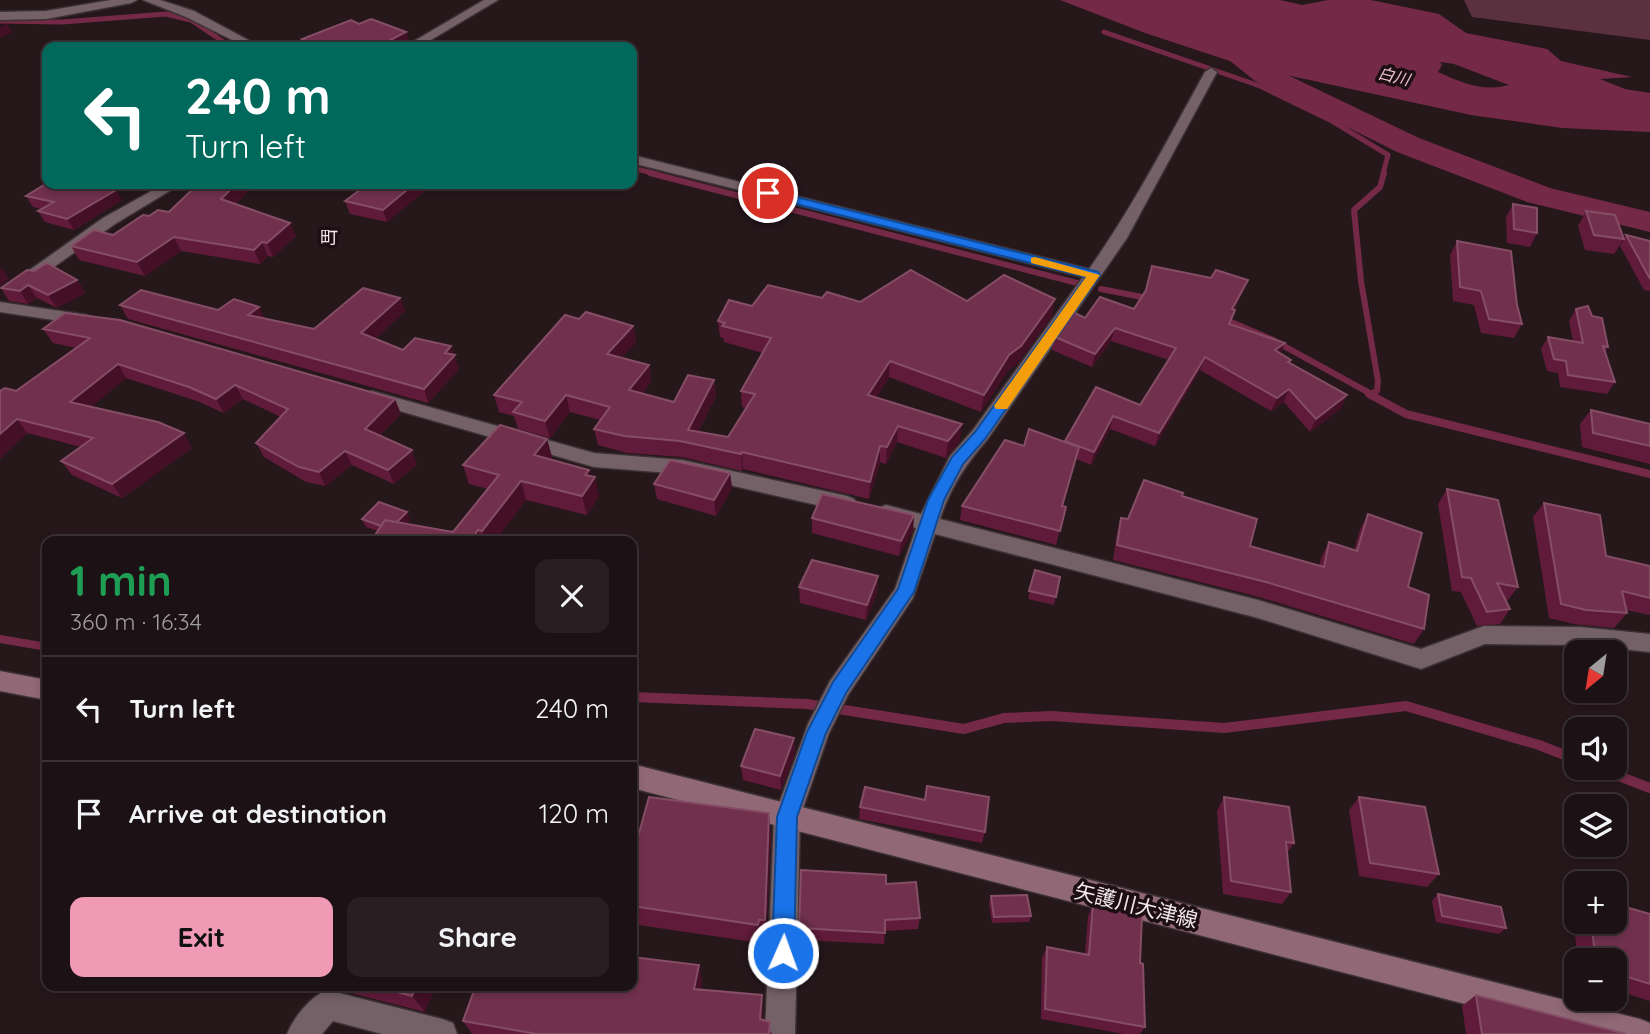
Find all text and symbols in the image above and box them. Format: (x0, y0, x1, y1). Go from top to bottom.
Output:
water label: 白川 (1376, 62, 1414, 90)
text: 240 m (185, 65, 331, 126)
icon: left (70, 70, 161, 161)
text: Turn left (185, 126, 306, 166)
pin (738, 163, 798, 223)
icon: arrive (749, 174, 787, 212)
district label: 町 (320, 226, 338, 249)
text: 1 min (70, 554, 172, 607)
button: close (535, 559, 609, 633)
text: 360 m · 16:34 (70, 607, 202, 636)
north arrow (1564, 640, 1628, 704)
map controls (1564, 640, 1627, 1011)
icon: left (70, 690, 108, 728)
text: Turn left (129, 692, 236, 725)
text: 240 m (535, 692, 609, 725)
button: sound (1564, 717, 1627, 780)
button: layers (1564, 794, 1627, 857)
icon: arrive (70, 795, 108, 833)
text: Arrive at destination (129, 797, 387, 830)
text: 120 m (539, 797, 609, 830)
button: + (1564, 871, 1627, 934)
street label: 矢護川大津線 (1072, 877, 1201, 933)
button: Exit (70, 897, 333, 977)
button: Share (347, 897, 609, 977)
position arrow (746, 916, 820, 990)
button: − (1564, 948, 1627, 1011)

